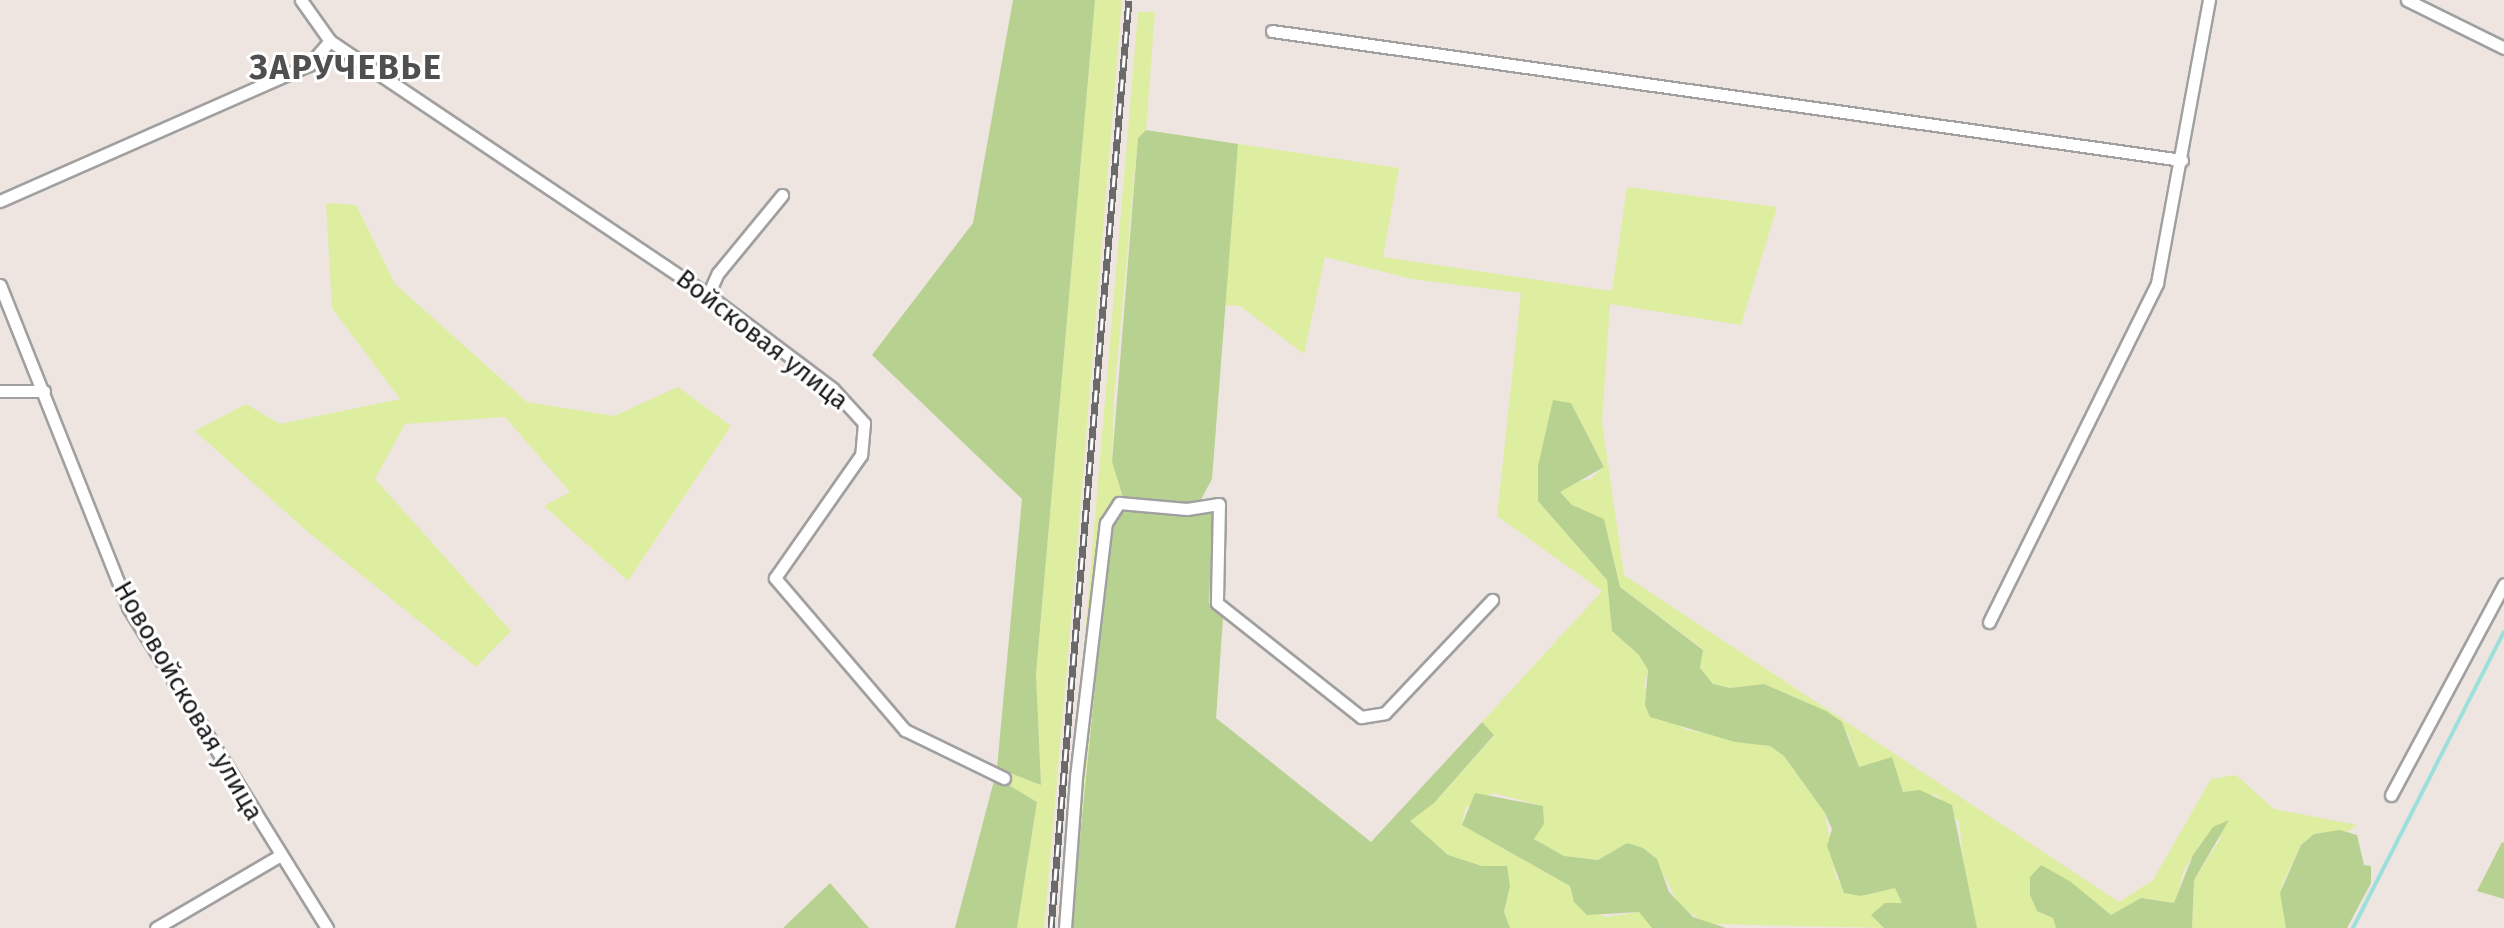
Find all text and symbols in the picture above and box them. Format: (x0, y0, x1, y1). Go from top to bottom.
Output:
district label: ЗАРУЧЕВЬЕ (249, 48, 443, 88)
street label: Войсковая улица (670, 263, 854, 417)
street label: Нововойсковая улица (107, 576, 269, 826)

